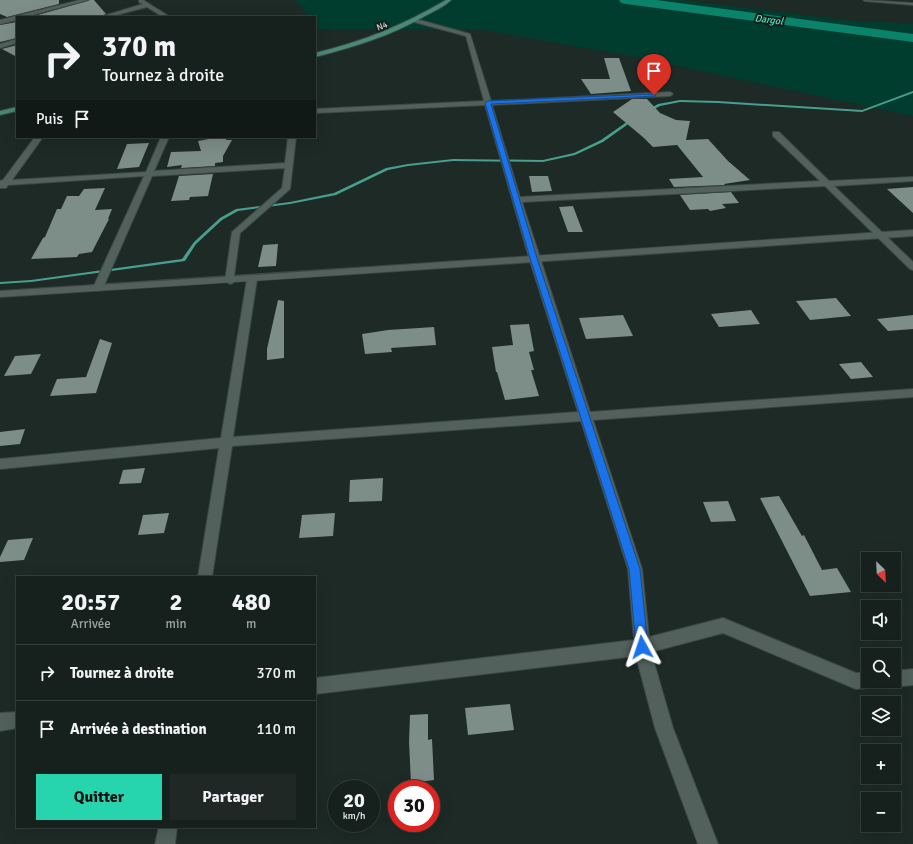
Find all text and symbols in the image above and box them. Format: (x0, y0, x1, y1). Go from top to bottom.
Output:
water label: Dargol (754, 12, 785, 28)
street label: N4 (375, 19, 389, 34)
text: 370 m (102, 30, 176, 64)
icon: right (36, 32, 88, 84)
pin (637, 54, 671, 95)
icon: arrive (643, 60, 665, 82)
text: Tournez à droite (102, 64, 224, 86)
icon: arrive (71, 108, 93, 130)
text: Puis (36, 110, 63, 128)
north arrow (861, 552, 901, 592)
map controls (861, 552, 901, 832)
text: 20:57 (61, 587, 120, 617)
text: 2 (170, 587, 182, 617)
text: 480 (232, 587, 271, 617)
button: sound (861, 600, 901, 640)
text: Arrivée (71, 616, 111, 632)
text: min (166, 616, 187, 632)
text: m (246, 616, 256, 632)
position arrow (621, 626, 663, 668)
button: search (861, 648, 901, 688)
icon: right (36, 662, 58, 684)
text: Tournez à droite (70, 664, 174, 682)
text: 370 m (256, 664, 296, 682)
button: layers (861, 696, 901, 736)
icon: arrive (36, 718, 58, 740)
text: Arrivée à destination (70, 720, 207, 738)
text: 110 m (256, 720, 296, 738)
button: + (861, 744, 901, 784)
button: Quitter (36, 774, 162, 820)
button: Partager (170, 774, 296, 820)
speed limit sign: 30 (388, 780, 440, 832)
text: 20 (343, 788, 365, 813)
button: − (861, 792, 901, 832)
text: km/h (343, 810, 365, 822)

